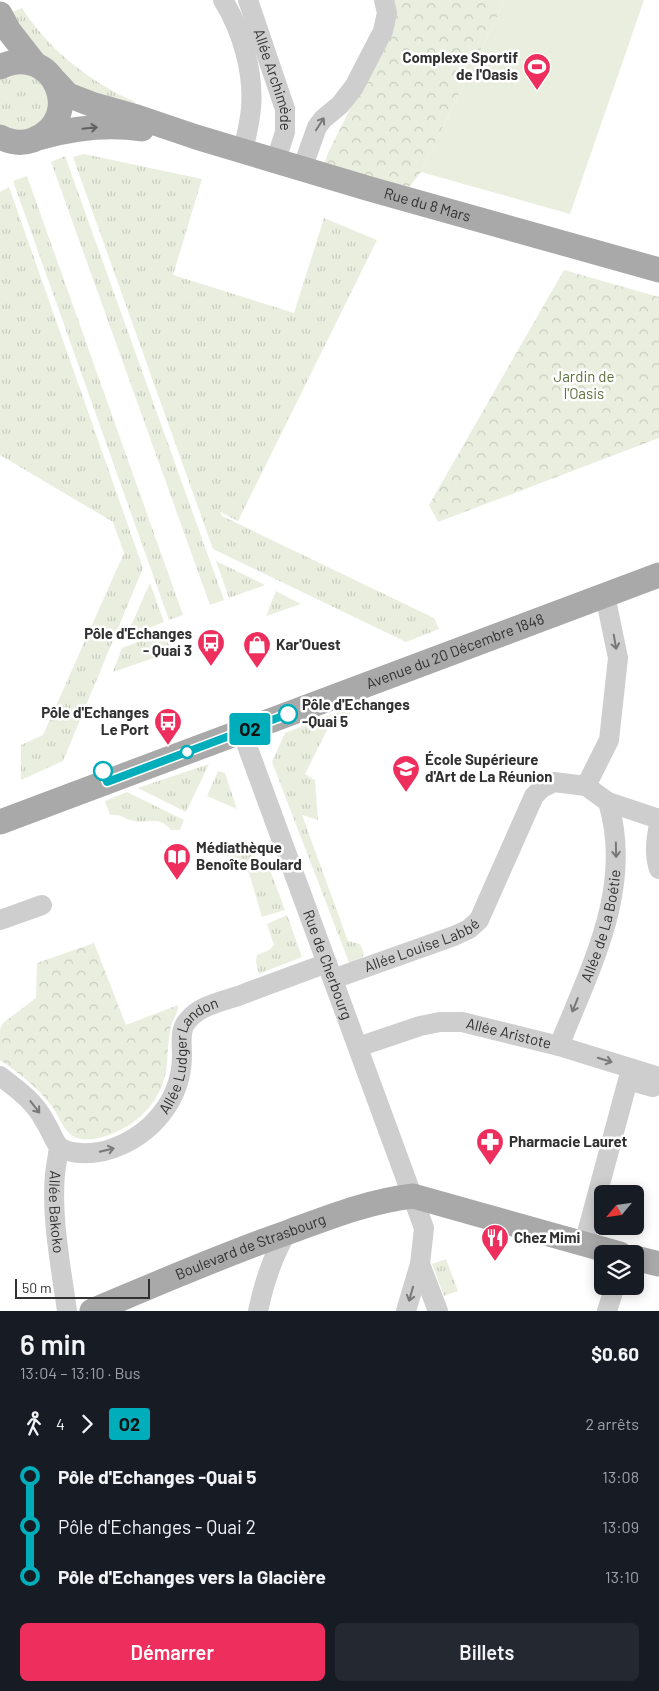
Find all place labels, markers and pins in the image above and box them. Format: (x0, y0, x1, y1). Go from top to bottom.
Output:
place label: Complexe Sportif de l'Oasis (402, 48, 518, 83)
sports icon: Complexe Sportif de l'Oasis (522, 52, 552, 91)
place label: Pôle d'Echanges - Quai 3 (84, 624, 192, 659)
bus stop icon: Pôle d'Echanges - Quai 3 (196, 628, 226, 667)
shop icon: Kar'Ouest (242, 630, 272, 669)
place label: Kar'Ouest (276, 635, 341, 653)
place label: Pôle d'Echanges -Quai 5 (302, 695, 410, 730)
place label: Pôle d'Echanges Le Port (41, 703, 149, 738)
marker: Pôle d'Echanges -Quai 5 (278, 704, 298, 724)
bus stop icon: Pôle d'Echanges Le Port (153, 707, 183, 746)
unlabelled marker (180, 745, 194, 759)
place label: École Supérieure d'Art de La Réunion (425, 750, 553, 785)
school or university icon: École Supérieure d'Art de La Réunion (391, 754, 421, 793)
unlabelled marker (93, 761, 113, 781)
place label: Médiathèque Benoîte Boulard (196, 838, 302, 873)
library icon: Médiathèque Benoîte Boulard (162, 842, 192, 881)
pharmacy icon: Pharmacie Lauret (475, 1127, 505, 1166)
place label: Pharmacie Lauret (509, 1132, 628, 1150)
restaurant icon: Chez Mimi (480, 1223, 510, 1262)
place label: Chez Mimi (514, 1228, 580, 1246)

